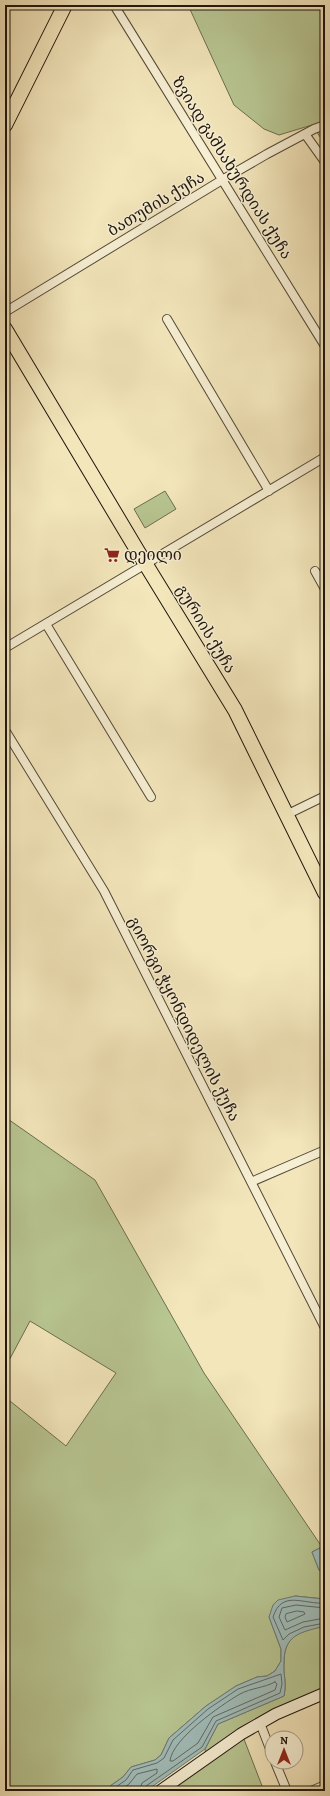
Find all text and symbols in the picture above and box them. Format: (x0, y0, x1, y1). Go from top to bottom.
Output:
street label: ზვიად გამსახურდიას ქუჩა (167, 73, 297, 263)
street label: ბათუმის ქუჩა (103, 166, 209, 242)
place label: დეილი (124, 544, 182, 566)
supermarket icon: დეილი (103, 546, 121, 564)
street label: გურიის ქუჩა (171, 580, 241, 678)
street label: გიორგი ჭყონდიდელის ქუჩა (123, 913, 245, 1125)
north arrow (264, 1730, 304, 1770)
text: N (280, 1733, 288, 1748)

